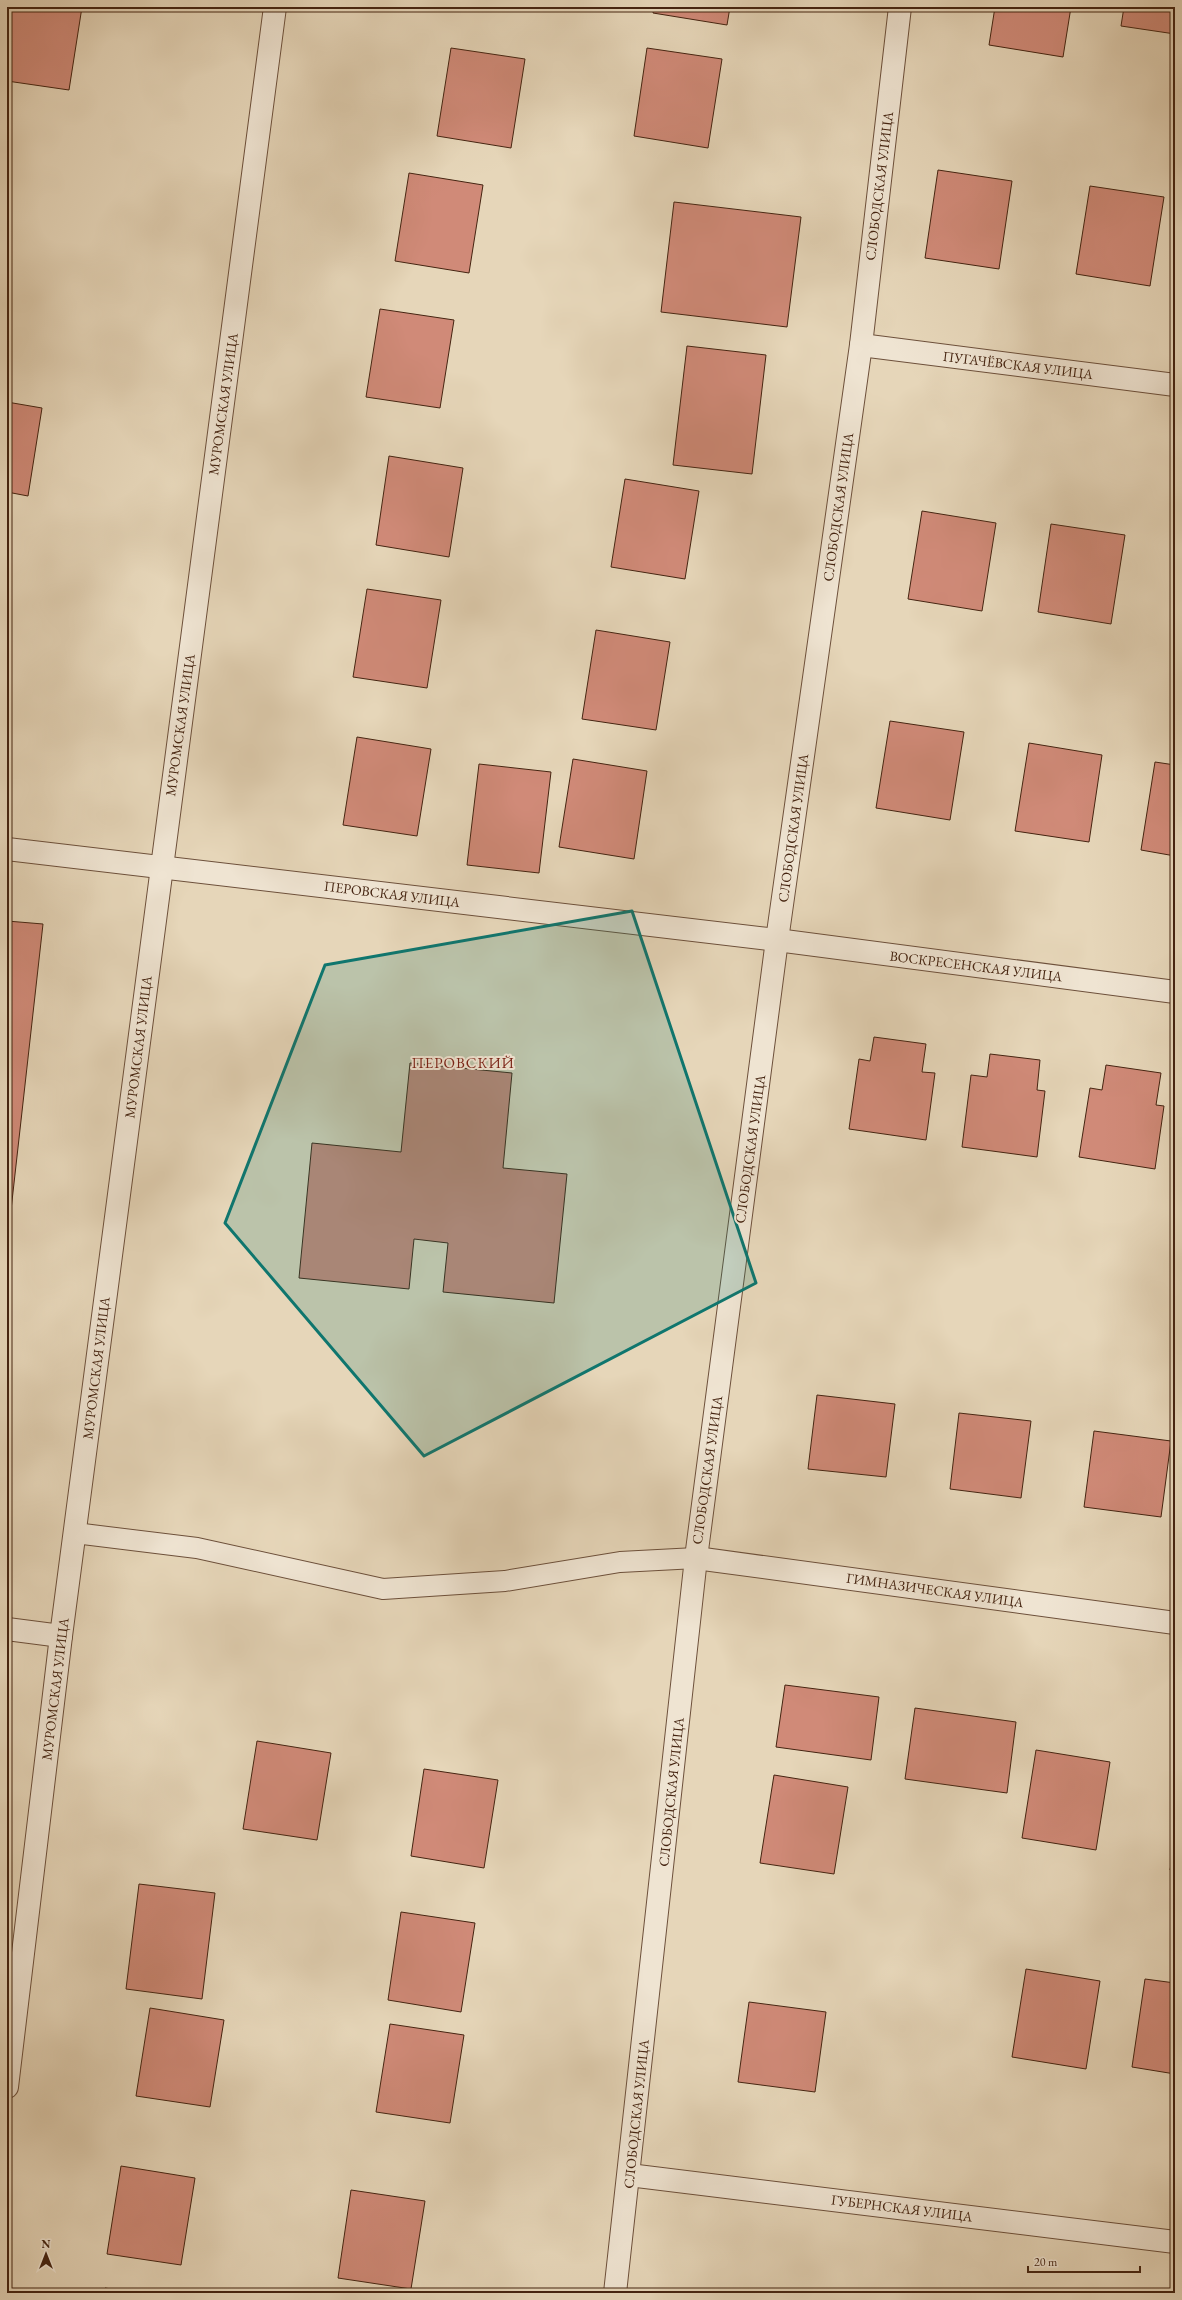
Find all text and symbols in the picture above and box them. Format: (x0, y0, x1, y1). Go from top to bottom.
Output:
street label: СЛОБОДСКАЯ УЛИЦА (861, 110, 897, 261)
street label: МУРОМСКАЯ УЛИЦА (204, 331, 242, 476)
street label: ПУГАЧЁВСКАЯ УЛИЦА (942, 347, 1094, 383)
street label: СЛОБОДСКАЯ УЛИЦА (819, 431, 857, 582)
street label: МУРОМСКАЯ УЛИЦА (161, 652, 199, 797)
street label: СЛОБОДСКАЯ УЛИЦА (774, 752, 812, 903)
street label: ПЕРОВСКАЯ УЛИЦА (323, 877, 461, 911)
street label: ВОСКРЕСЕНСКАЯ УЛИЦА (889, 946, 1064, 986)
street label: МУРОМСКАЯ УЛИЦА (120, 974, 156, 1119)
district label: ПЕРОВСКИЙ (411, 1053, 515, 1072)
street label: СЛОБОДСКАЯ УЛИЦА (731, 1073, 769, 1224)
street label: МУРОМСКАЯ УЛИЦА (78, 1295, 114, 1440)
street label: СЛОБОДСКАЯ УЛИЦА (688, 1394, 726, 1545)
street label: ГИМНАЗИЧЕСКАЯ УЛИЦА (845, 1569, 1025, 1611)
street label: МУРОМСКАЯ УЛИЦА (37, 1616, 73, 1761)
street label: СЛОБОДСКАЯ УЛИЦА (654, 1716, 688, 1867)
street label: СЛОБОДСКАЯ УЛИЦА (619, 2038, 653, 2189)
street label: ГУБЕРНСКАЯ УЛИЦА (830, 2190, 974, 2226)
north arrow (26, 2234, 66, 2274)
text: N (42, 2237, 51, 2251)
scale bar (1028, 2248, 1140, 2274)
text: 20 m (1034, 2254, 1058, 2270)

